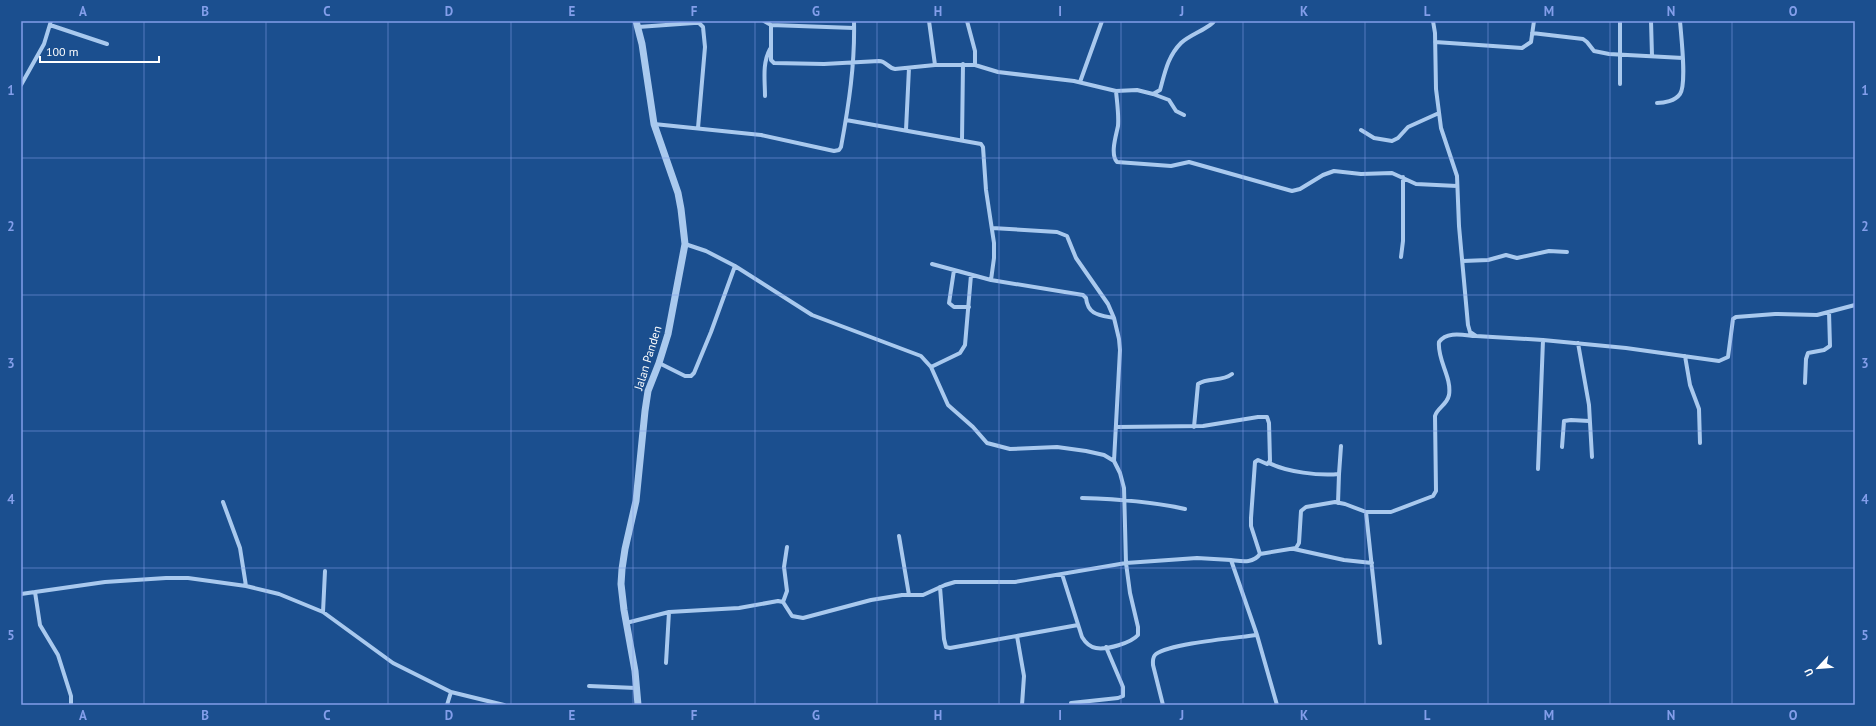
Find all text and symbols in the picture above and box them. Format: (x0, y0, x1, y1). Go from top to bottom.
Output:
text: A (79, 3, 87, 20)
text: B (201, 3, 209, 20)
text: C (323, 3, 331, 20)
text: D (445, 3, 453, 20)
text: E (569, 3, 576, 20)
text: F (691, 3, 698, 20)
text: G (812, 3, 820, 20)
text: H (934, 3, 942, 20)
text: I (1058, 3, 1062, 20)
text: J (1179, 3, 1184, 20)
text: K (1300, 3, 1308, 20)
text: L (1424, 3, 1431, 20)
text: M (1544, 3, 1554, 20)
text: N (1667, 3, 1675, 20)
text: O (1789, 3, 1798, 20)
scale bar (40, 38, 159, 64)
text: 100 m (46, 44, 79, 59)
text: 1 (7, 82, 15, 99)
text: 1 (1861, 82, 1869, 99)
text: 2 (7, 218, 15, 235)
text: 2 (1861, 218, 1869, 235)
street label: Jalan Panden (630, 324, 664, 393)
text: 3 (7, 355, 15, 372)
text: 3 (1861, 355, 1869, 372)
text: 4 (7, 491, 15, 508)
text: 4 (1861, 491, 1869, 508)
text: 5 (7, 627, 15, 644)
text: 5 (1861, 627, 1869, 644)
north arrow (1798, 648, 1838, 688)
text: U (1801, 666, 1817, 679)
text: A (79, 707, 87, 724)
text: B (201, 707, 209, 724)
text: C (323, 707, 331, 724)
text: D (445, 707, 453, 724)
text: E (569, 707, 576, 724)
text: F (691, 707, 698, 724)
text: G (812, 707, 820, 724)
text: H (934, 707, 942, 724)
text: I (1058, 707, 1062, 724)
text: J (1179, 707, 1184, 724)
text: K (1300, 707, 1308, 724)
text: L (1424, 707, 1431, 724)
text: M (1544, 707, 1554, 724)
text: N (1667, 707, 1675, 724)
text: O (1789, 707, 1798, 724)

